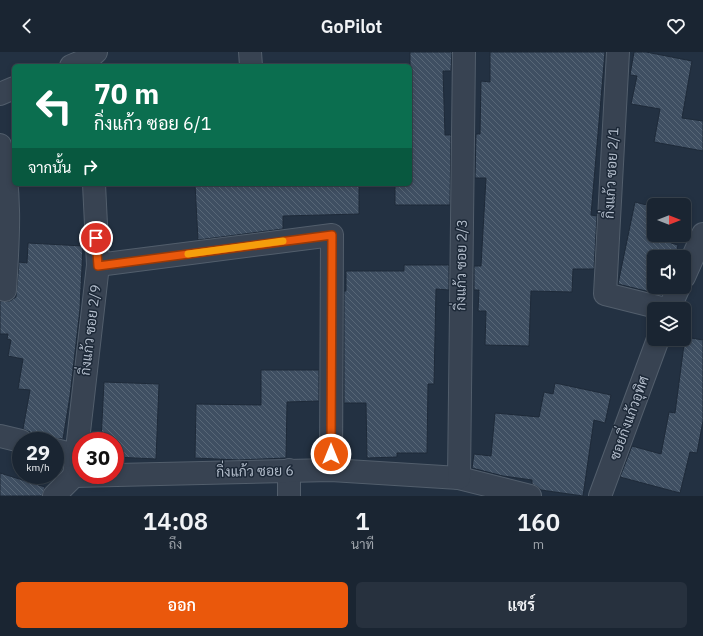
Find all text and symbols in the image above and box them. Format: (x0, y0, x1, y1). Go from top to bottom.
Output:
icon: back (16, 15, 38, 37)
text: GoPilot (321, 15, 382, 38)
icon: heart (665, 15, 687, 37)
text: 70 m (94, 75, 159, 112)
icon: left (28, 80, 80, 132)
text: กิ่งแก้ว ซอย 6/1 (94, 112, 212, 135)
street label: กิ่งแก้ว ซอย 2/1 (597, 127, 622, 219)
icon: right (79, 156, 101, 178)
text: จากนั้น (28, 158, 71, 177)
north arrow (647, 198, 691, 242)
map controls (647, 198, 691, 346)
street label: กิ่งแก้ว ซอย 2/3 (449, 219, 471, 311)
pin (79, 221, 113, 255)
icon: arrive (85, 227, 107, 249)
button: sound (647, 250, 691, 294)
street label: กิ่งแก้ว ซอย 2/9 (73, 283, 105, 377)
button: layers (647, 302, 691, 346)
street label: ซอยกิ่งแก้วอุทิศ (603, 373, 654, 463)
speed limit sign: 30 (72, 432, 124, 484)
position arrow (310, 433, 352, 475)
text: 29 (26, 439, 50, 466)
street label: กิ่งแก้ว ซอย 6 (216, 459, 294, 481)
text: km/h (26, 461, 50, 474)
text: 14:08 (143, 505, 208, 537)
text: 1 (355, 505, 370, 537)
text: 160 (517, 506, 560, 538)
text: ถึง (169, 536, 182, 553)
text: นาที (351, 536, 374, 553)
text: m (533, 536, 544, 553)
button: ออก (16, 582, 348, 628)
button: แชร์ (356, 582, 687, 628)

